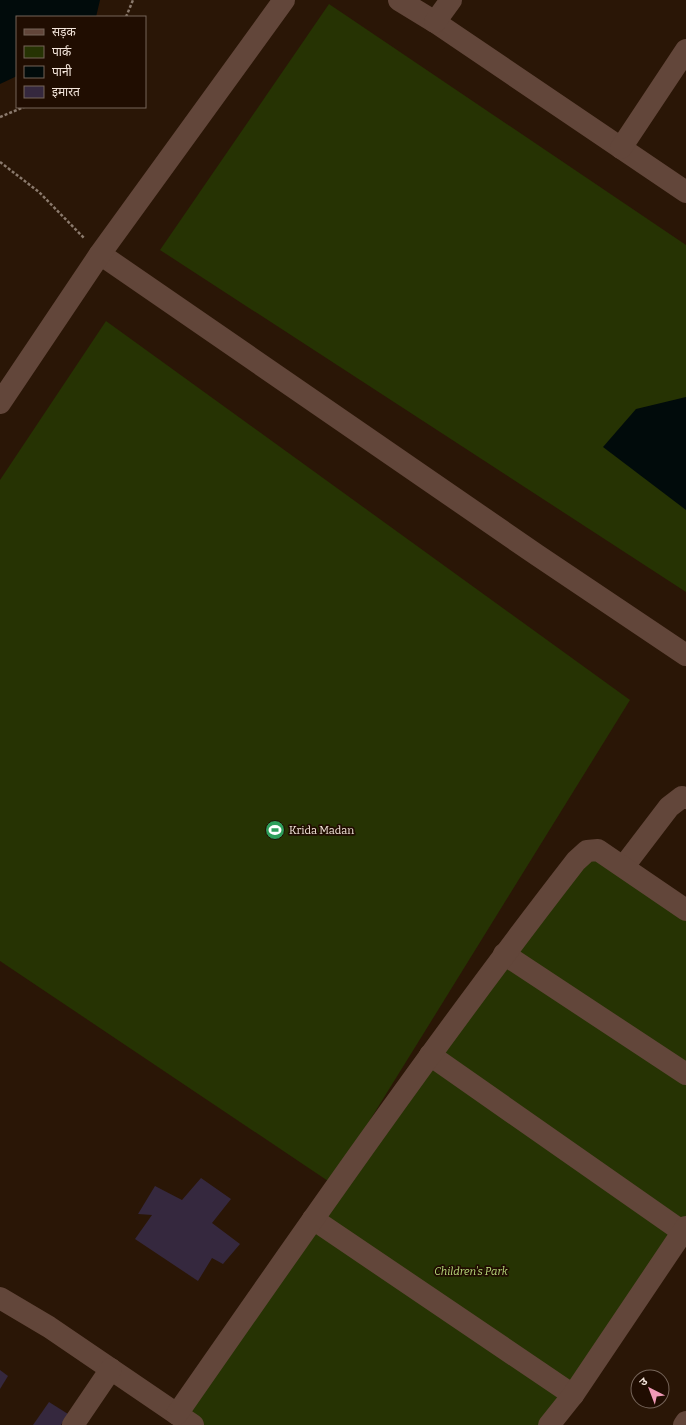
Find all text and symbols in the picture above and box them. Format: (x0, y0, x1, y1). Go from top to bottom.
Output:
legend (16, 16, 146, 108)
text: सड़क (52, 25, 77, 39)
text: पार्क (52, 45, 72, 59)
text: पानी (52, 64, 73, 79)
text: इमारत (52, 85, 81, 99)
sports icon: Krida Madan (264, 819, 286, 841)
place label: Krida Madan (289, 824, 354, 837)
park label: Children's Park (434, 1265, 509, 1278)
north arrow (630, 1369, 670, 1409)
text: उ (637, 1375, 651, 1389)

